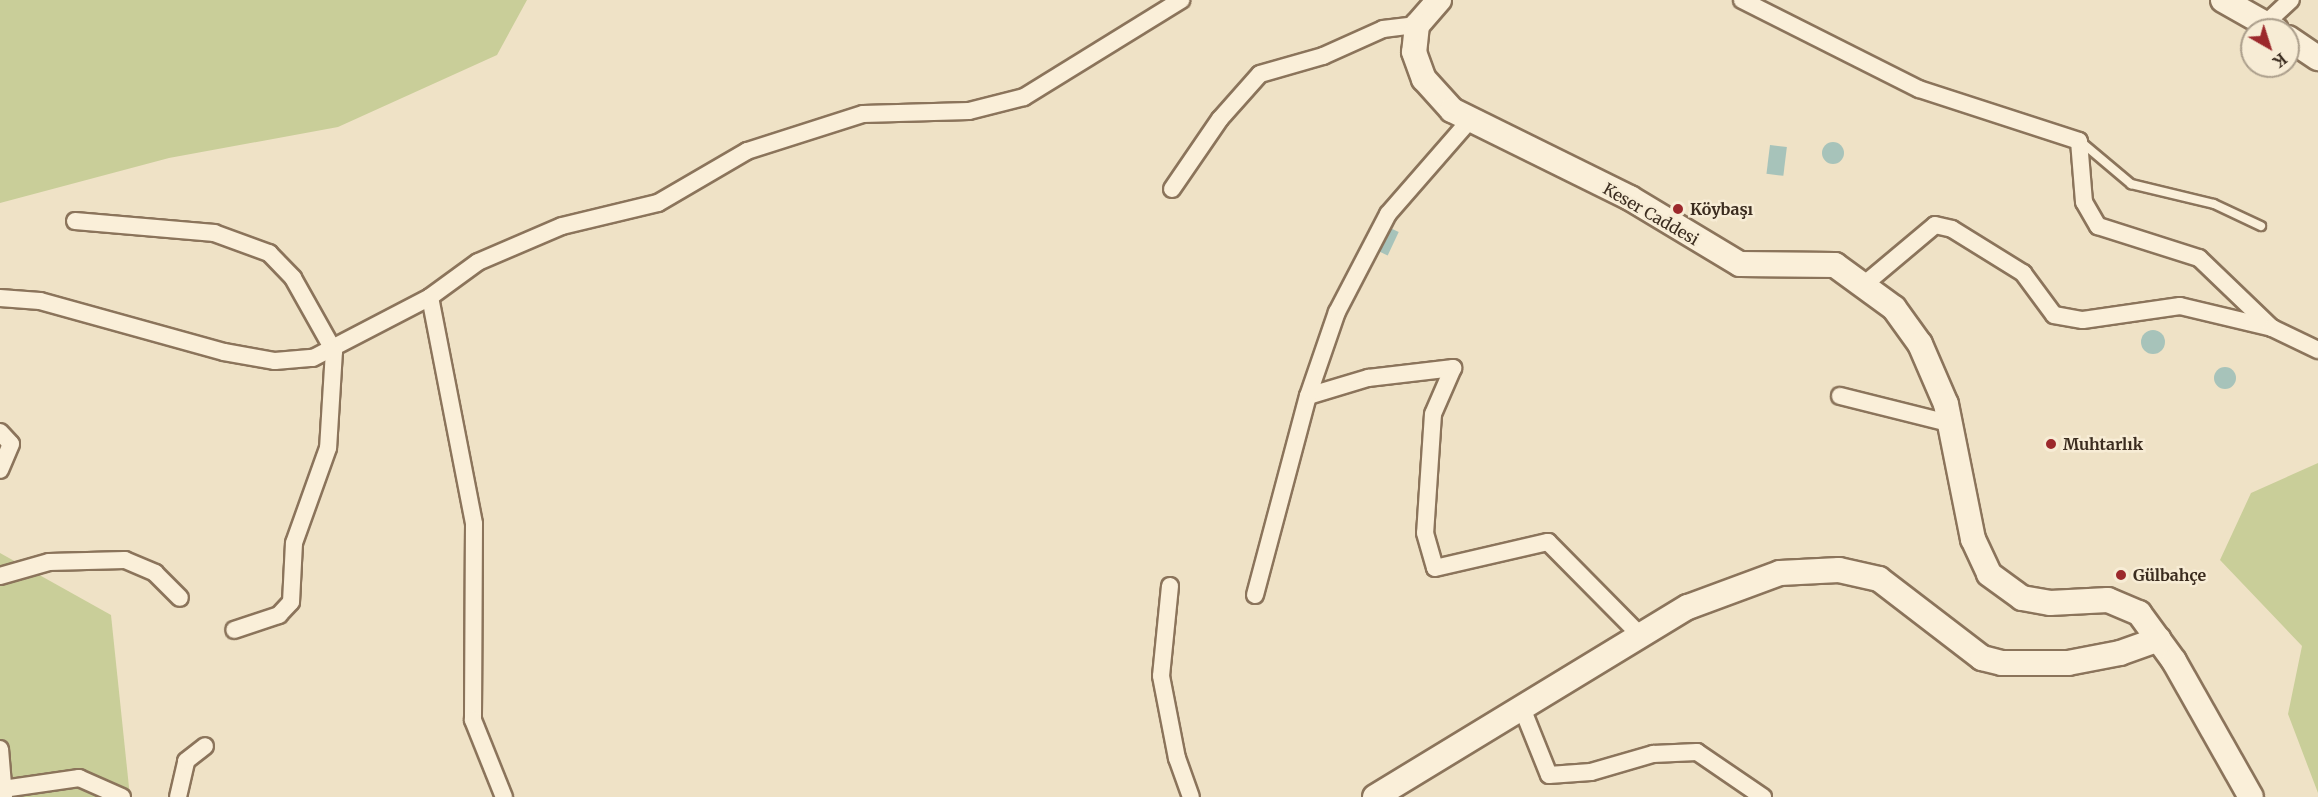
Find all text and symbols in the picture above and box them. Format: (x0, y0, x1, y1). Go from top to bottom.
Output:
north arrow (2240, 18, 2300, 78)
text: K (2269, 49, 2291, 72)
street label: Keser Caddesi (1600, 179, 1702, 249)
place label: Köybaşı (1690, 199, 1753, 219)
marker: Köybaşı (1671, 202, 1685, 216)
place label: Muhtarlık (2063, 434, 2143, 454)
marker: Muhtarlık (2044, 437, 2058, 451)
place label: Gülbahçe (2133, 565, 2206, 585)
marker: Gülbahçe (2114, 568, 2128, 582)

